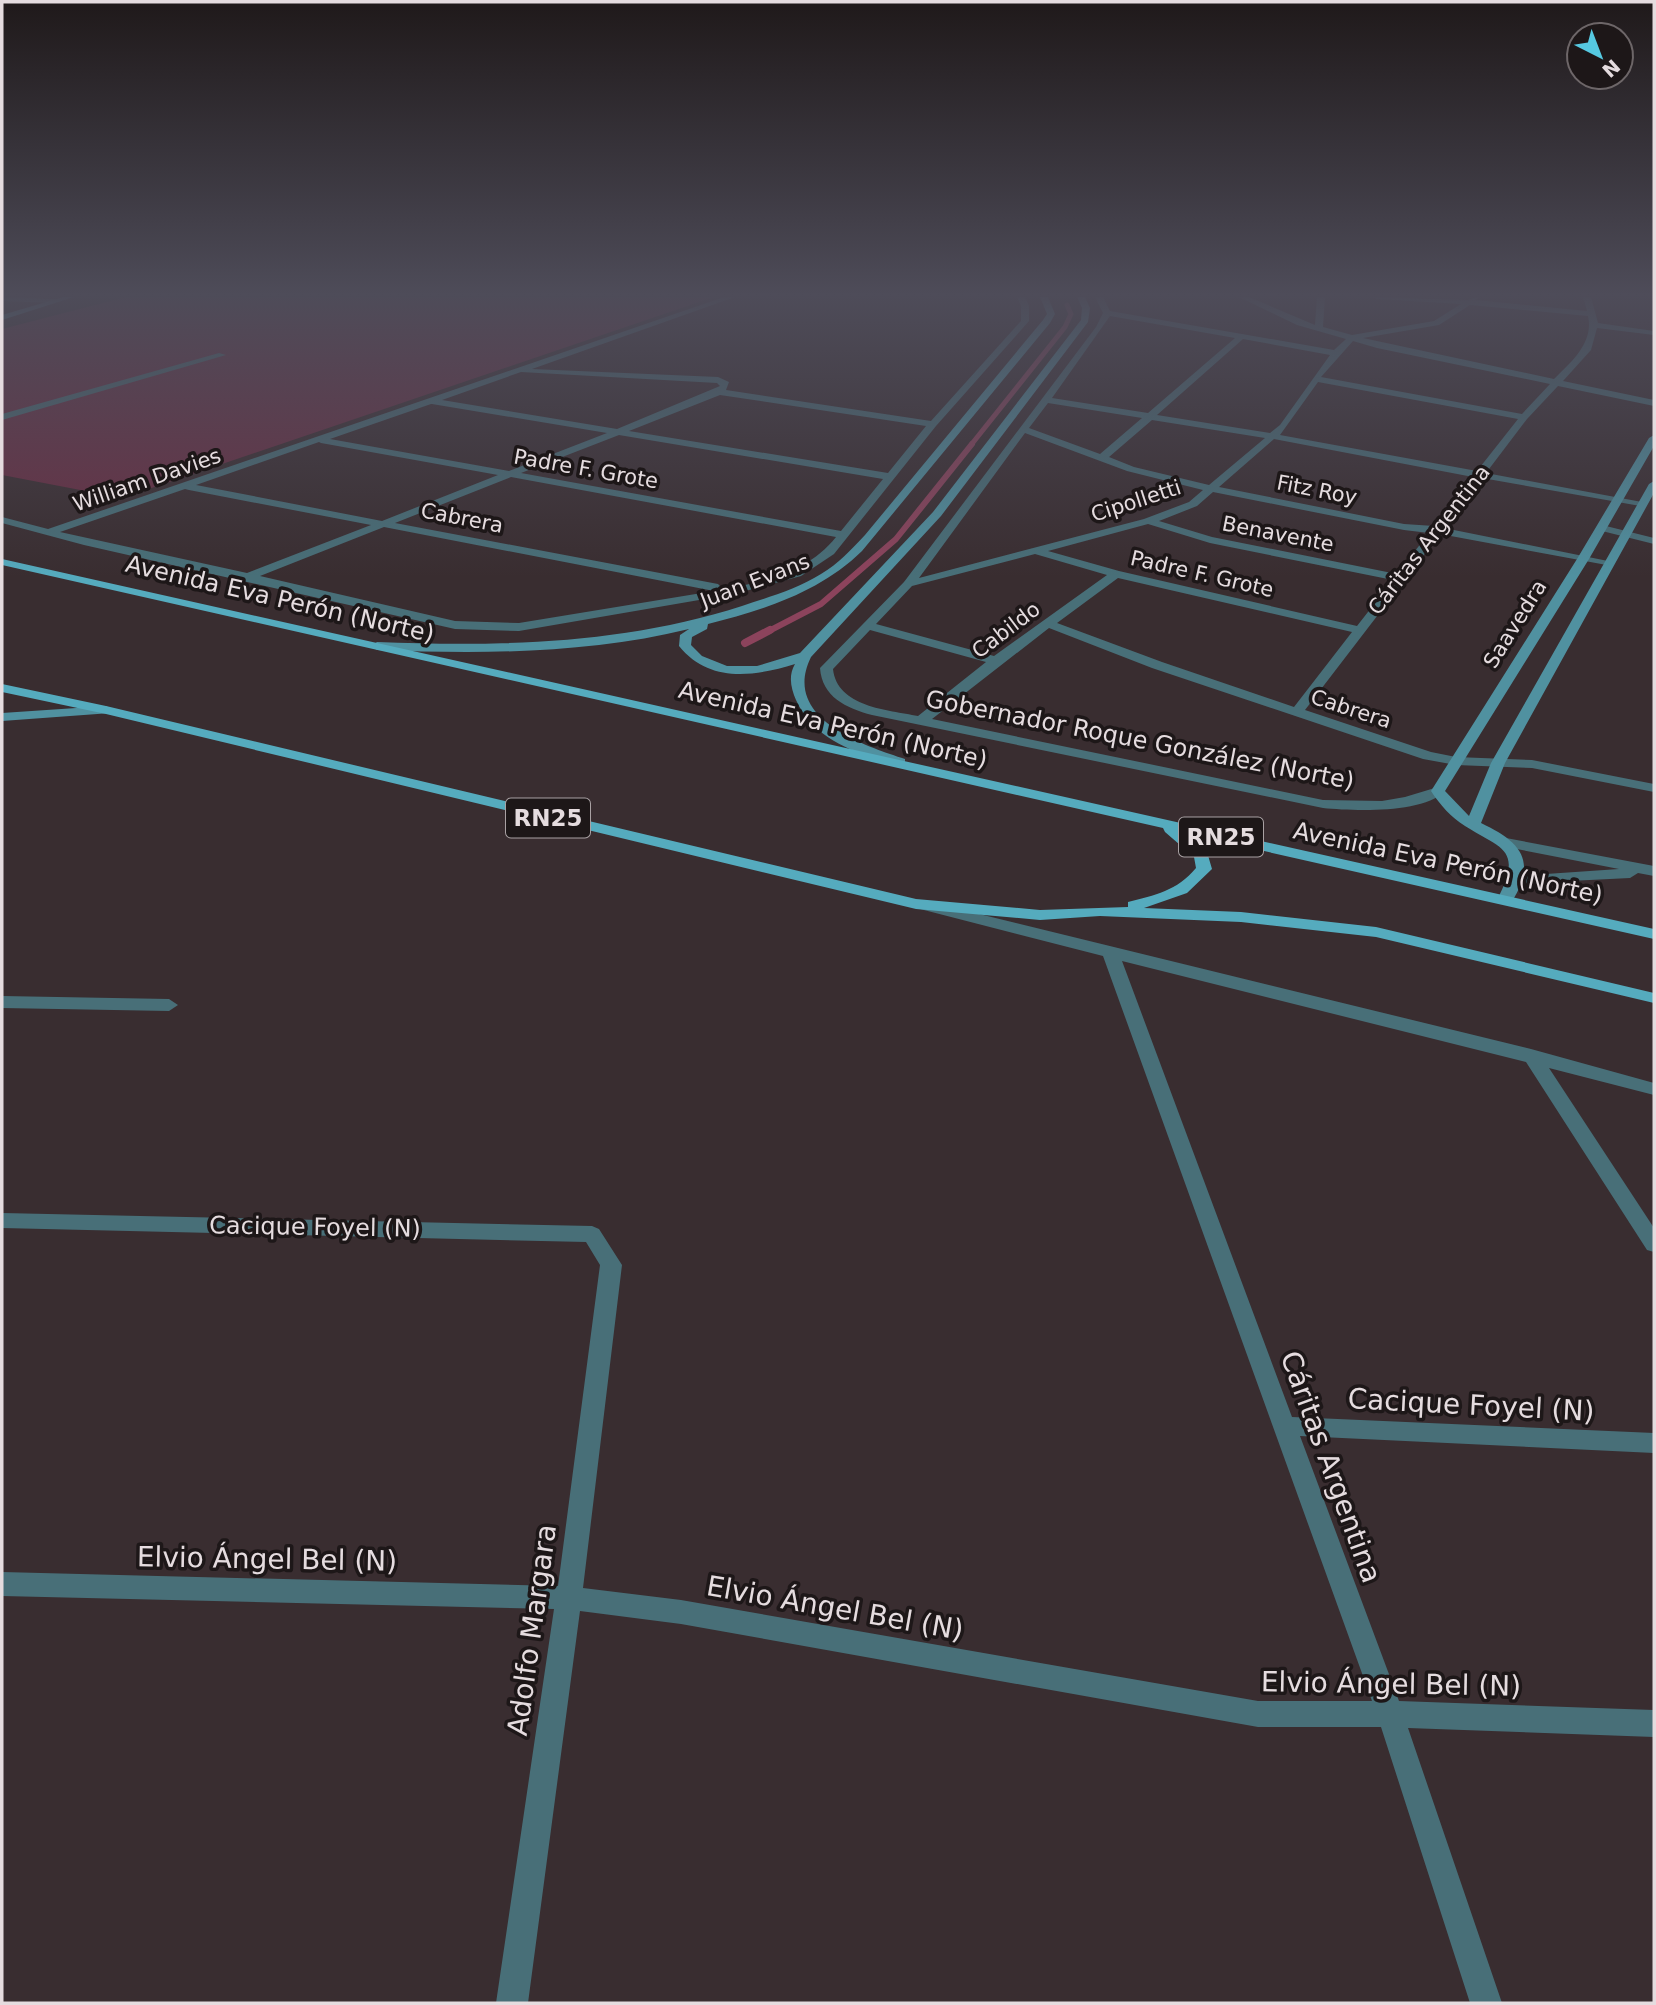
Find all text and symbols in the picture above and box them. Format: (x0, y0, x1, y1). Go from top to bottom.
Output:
north arrow (1565, 21, 1635, 91)
text: N (1598, 55, 1625, 82)
street label: William Davies (70, 443, 224, 517)
street label: Padre F. Grote (512, 444, 660, 494)
street label: Cáritas Argentina (1363, 460, 1495, 620)
street label: Fitz Roy (1275, 470, 1359, 510)
street label: Cipolletti (1088, 475, 1184, 527)
street label: Cabrera (419, 498, 505, 538)
street label: Benavente (1220, 511, 1336, 557)
street label: Padre F. Grote (1128, 546, 1276, 602)
street label: Juan Evans (695, 549, 813, 614)
street label: Avenida Eva Perón (Norte) (123, 550, 437, 648)
street label: Saavedra (1479, 576, 1551, 672)
street label: Cabildo (967, 597, 1045, 663)
street label: Avenida Eva Perón (Norte) (676, 676, 990, 774)
street label: Gobernador Roque González (Norte) (923, 685, 1357, 795)
street label: Cabrera (1308, 685, 1394, 733)
road number: RN25 (506, 798, 590, 838)
street label: Avenida Eva Perón (Norte) (1291, 816, 1605, 910)
road number: RN25 (1179, 818, 1263, 856)
street label: Cacique Foyel (N) (209, 1211, 421, 1243)
street label: Cáritas Argentina (1274, 1347, 1388, 1587)
street label: Cacique Foyel (N) (1347, 1382, 1595, 1428)
street label: Adolfo Margara (501, 1522, 563, 1738)
street label: Elvio Ángel Bel (N) (137, 1539, 397, 1578)
street label: Elvio Ángel Bel (N) (704, 1568, 966, 1647)
street label: Elvio Ángel Bel (N) (1261, 1664, 1521, 1703)

